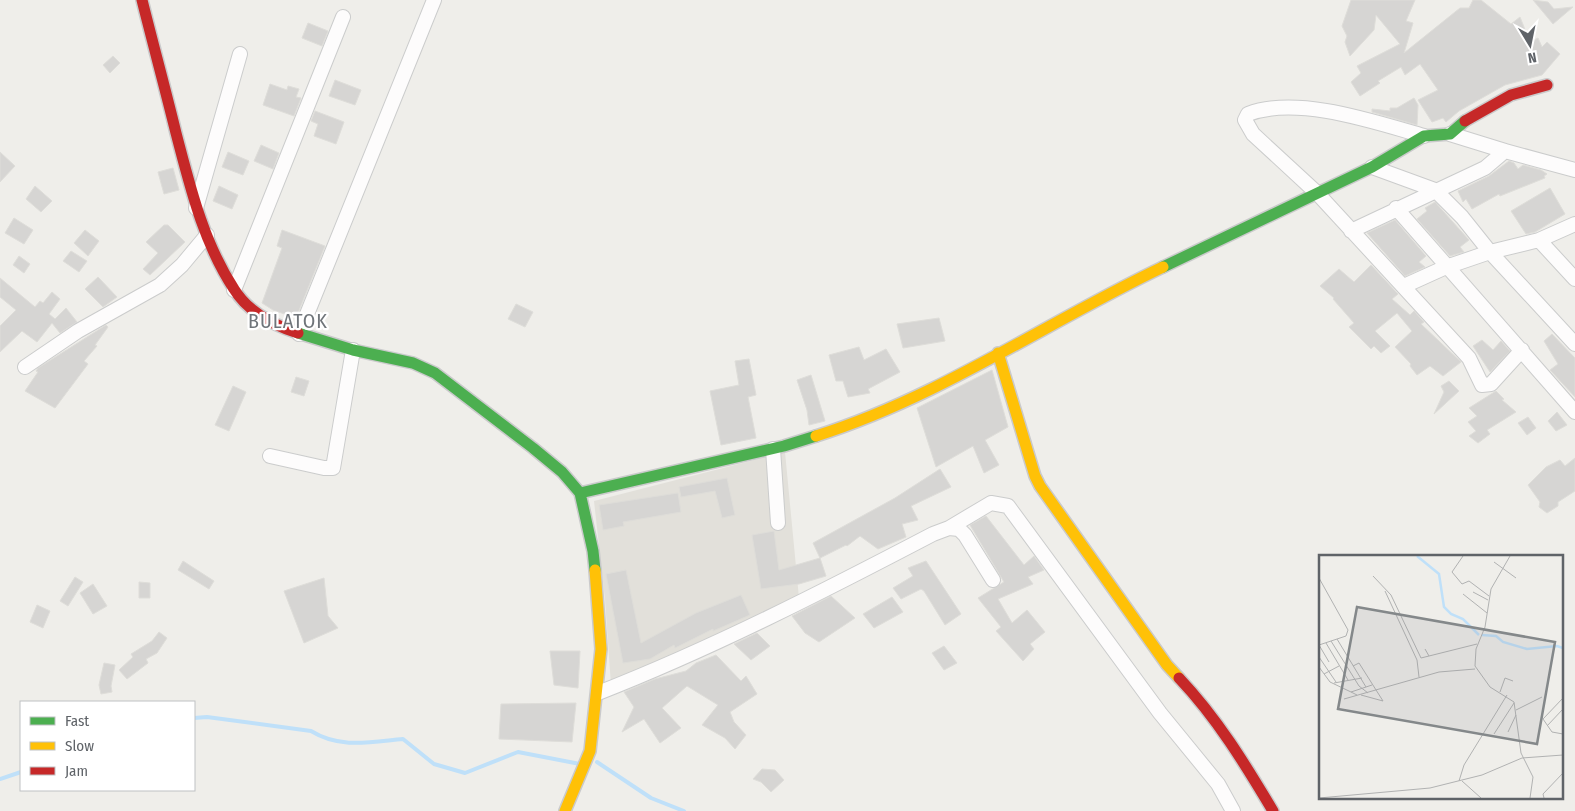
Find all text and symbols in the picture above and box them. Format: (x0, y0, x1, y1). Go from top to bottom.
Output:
north arrow (1505, 20, 1555, 70)
text: N (1527, 48, 1538, 66)
district label: BULATOK (248, 309, 328, 333)
inset map (1319, 555, 1562, 798)
legend (20, 701, 195, 791)
text: Fast (65, 712, 89, 730)
text: Slow (65, 737, 94, 755)
text: Jam (65, 762, 88, 780)

